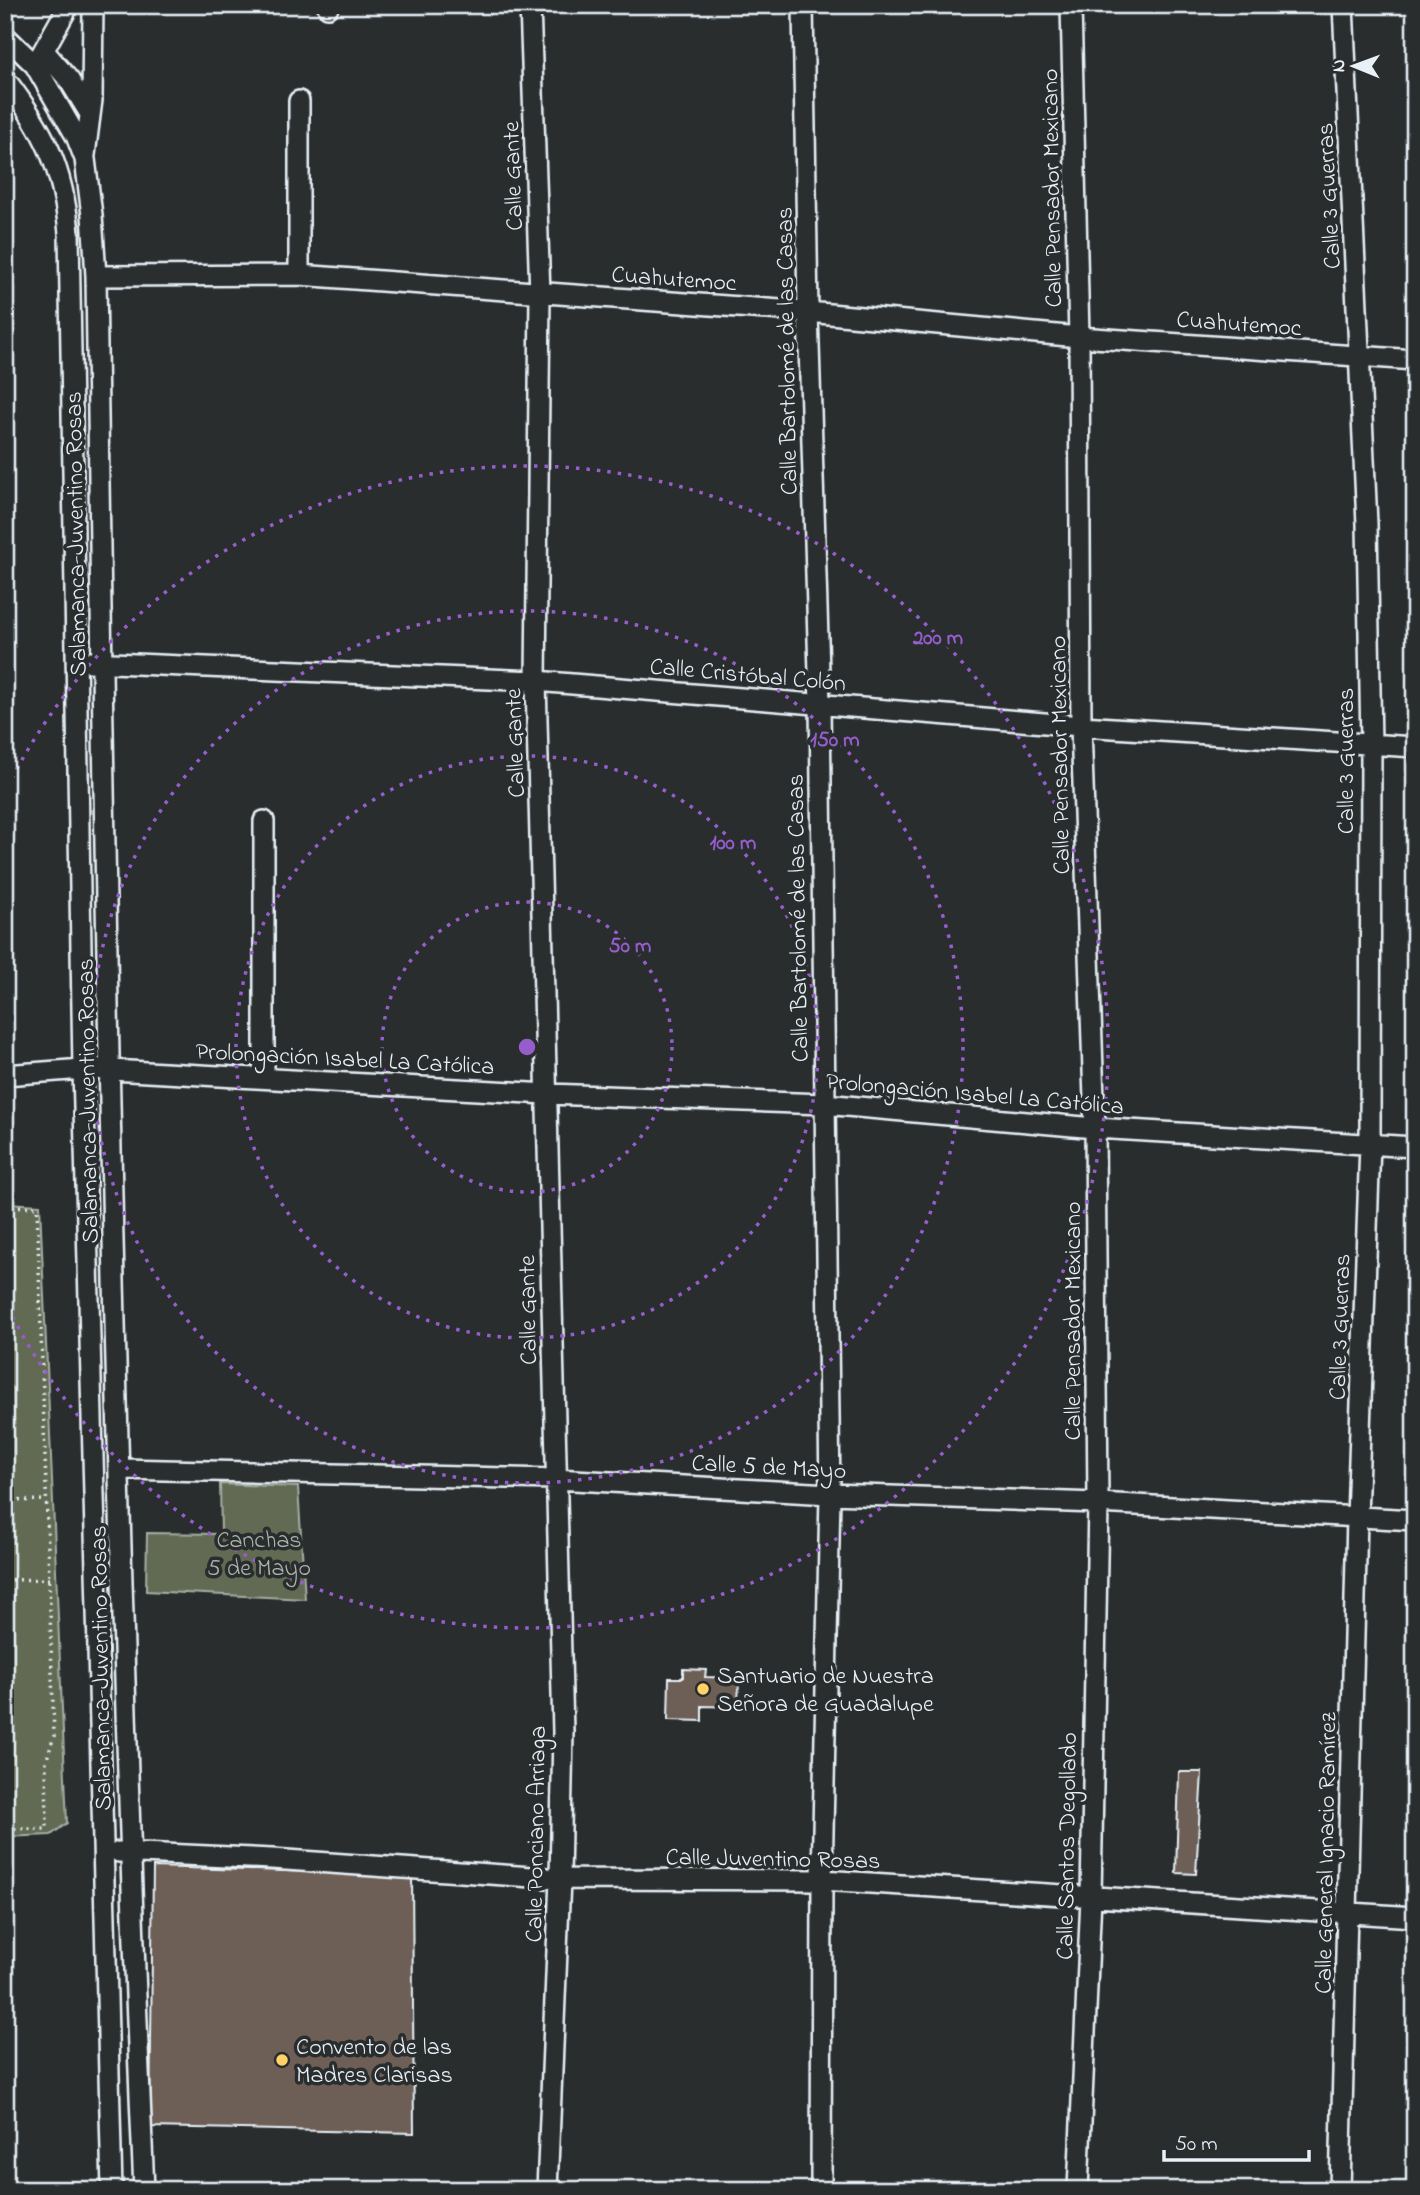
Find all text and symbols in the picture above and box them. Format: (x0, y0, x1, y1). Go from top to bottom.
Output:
north arrow (1318, 32, 1388, 102)
text: N (1326, 59, 1353, 72)
street label: Calle Pensador Mexicano (1034, 68, 1073, 308)
street label: Calle Gante (495, 120, 534, 231)
street label: Calle 3 Guerras (1309, 122, 1352, 270)
street label: Calle Bartolomé de las Casas (768, 207, 809, 495)
street label: Cuahutemoc (610, 259, 738, 302)
street label: Cuahutemoc (1175, 304, 1303, 347)
street label: Salamanca-Juventino Rosas (58, 391, 97, 677)
text: 200 m (912, 624, 963, 654)
street label: Calle Pensador Mexicano (1042, 635, 1081, 875)
street label: Calle Cristóbal Colón (648, 650, 847, 703)
street label: Calle Gante (497, 687, 536, 798)
street label: Calle 3 Guerras (1330, 688, 1365, 834)
text: 150 m (810, 726, 860, 756)
street label: Calle Bartolomé de las Casas (779, 774, 820, 1062)
text: 100 m (710, 829, 756, 859)
text: 50 m (609, 932, 651, 962)
street label: Salamanca-Juventino Rosas (70, 958, 109, 1244)
street label: Prolongación Isabel La Católica (195, 1035, 495, 1086)
centre of rings (515, 1035, 539, 1059)
street label: Prolongación Isabel La Católica (824, 1065, 1125, 1126)
street label: Calle Pensador Mexicano (1057, 1202, 1092, 1440)
street label: Calle 3 Guerras (1321, 1253, 1362, 1401)
street label: Calle Gante (511, 1255, 548, 1365)
street label: Calle 5 de Mayo (691, 1447, 847, 1491)
park label: Canchas 5 de Mayo (207, 1524, 311, 1588)
street label: Salamanca-Juventino Rosas (83, 1525, 122, 1811)
place label: Santuario de Nuestra Señora de Guadalupe (717, 1660, 934, 1723)
marker: Santuario de Nuestra Señora de Guadalupe (695, 1681, 711, 1697)
street label: Calle General Ignacio Ramírez (1308, 1711, 1347, 1994)
street label: Calle Ponciano Arriaga (518, 1725, 557, 1943)
street label: Calle Santos Degollado (1049, 1732, 1088, 1960)
street label: Calle Juventino Rosas (665, 1841, 881, 1880)
place label: Convento de las Madres Clarisas (296, 2031, 453, 2094)
marker: Convento de las Madres Clarisas (274, 2052, 290, 2068)
scale bar (1164, 2118, 1310, 2162)
text: 50 m (1175, 2130, 1218, 2160)

